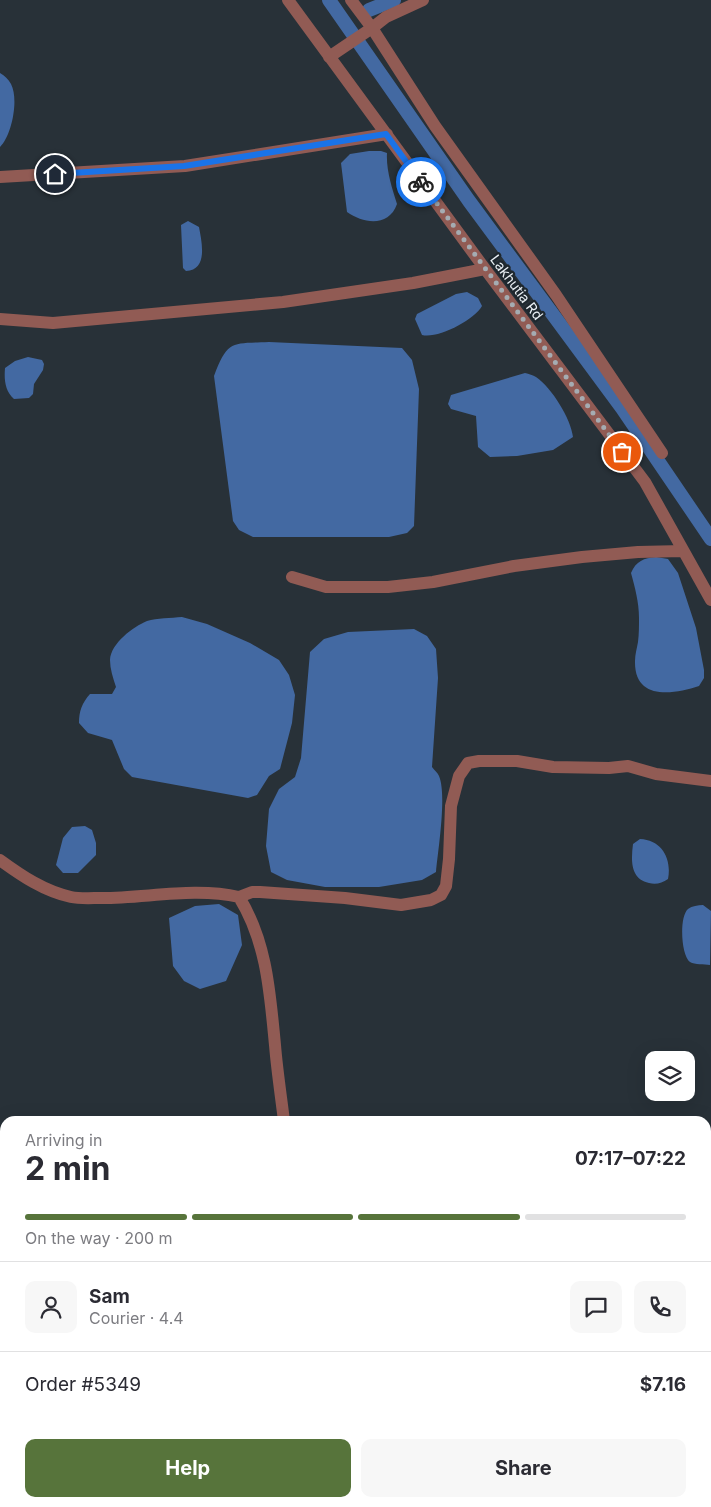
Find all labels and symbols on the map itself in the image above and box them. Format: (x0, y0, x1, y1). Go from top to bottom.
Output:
pin (34, 153, 76, 195)
courier (396, 157, 446, 207)
street label: Lakhutia Rd (487, 251, 547, 323)
pin (601, 431, 643, 473)

